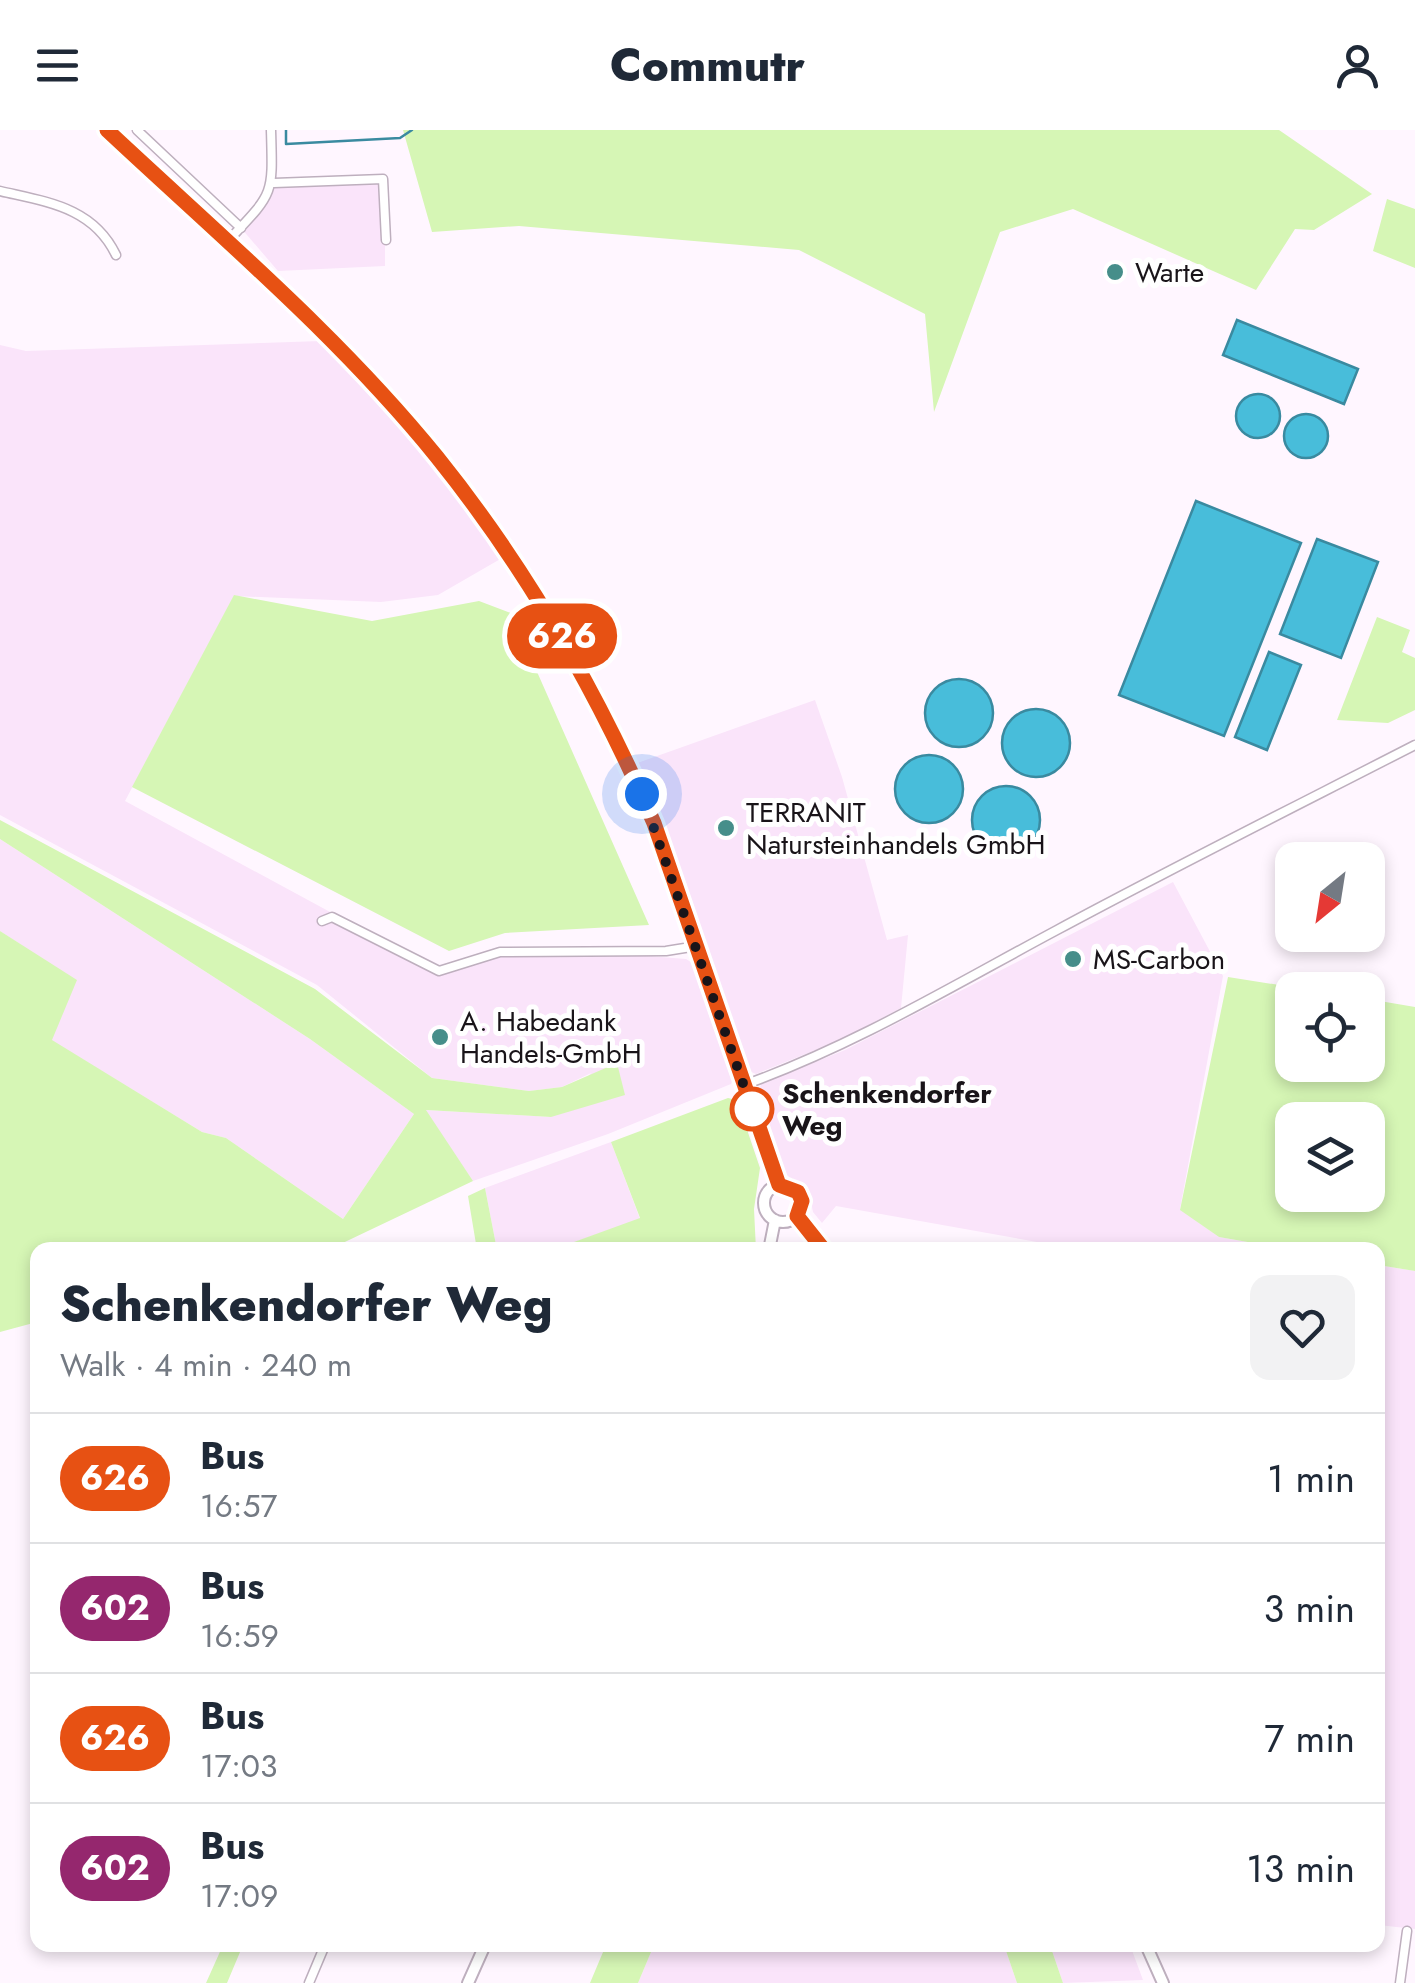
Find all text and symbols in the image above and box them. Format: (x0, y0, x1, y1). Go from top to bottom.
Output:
text: Commutr (610, 33, 805, 98)
icon: menu (30, 38, 85, 93)
icon: person (1330, 38, 1385, 93)
place label: Warte (1135, 252, 1204, 293)
marker: Warte (1104, 261, 1126, 283)
line badge: 626 (504, 604, 620, 668)
text: 626 (527, 611, 597, 661)
your location (617, 769, 667, 819)
place label: TERRANIT Natursteinhandels GmbH (746, 792, 1046, 865)
marker: TERRANIT Natursteinhandels GmbH (715, 817, 737, 839)
north arrow (1275, 842, 1385, 952)
map controls (1275, 842, 1385, 1212)
place label: MS-Carbon (1093, 939, 1225, 980)
marker: MS-Carbon (1062, 948, 1084, 970)
button: locate (1275, 972, 1385, 1082)
place label: A. Habedank Handels-GmbH (460, 1001, 642, 1074)
marker: A. Habedank Handels-GmbH (429, 1026, 451, 1048)
place label: Schenkendorfer Weg (782, 1073, 992, 1146)
marker: Schenkendorfer Weg (731, 1088, 773, 1130)
button: layers (1275, 1102, 1385, 1212)
text: Schenkendorfer Weg (60, 1270, 553, 1339)
button: heart (1250, 1275, 1355, 1380)
text: Walk · 4 min · 240 m (60, 1342, 352, 1388)
text: Bus (200, 1428, 264, 1483)
text: 1 min (1267, 1451, 1355, 1506)
text: 626 (80, 1453, 150, 1503)
text: 16:57 (200, 1483, 277, 1529)
text: Bus (200, 1558, 264, 1613)
text: 3 min (1263, 1581, 1355, 1636)
text: 602 (80, 1583, 150, 1633)
text: 16:59 (200, 1613, 279, 1659)
text: Bus (200, 1688, 264, 1743)
text: 7 min (1264, 1711, 1355, 1766)
text: 626 (80, 1713, 150, 1763)
text: 17:03 (200, 1743, 277, 1789)
text: Bus (200, 1818, 264, 1873)
text: 13 min (1246, 1841, 1355, 1896)
text: 602 (80, 1843, 150, 1893)
text: 17:09 (200, 1873, 278, 1919)

